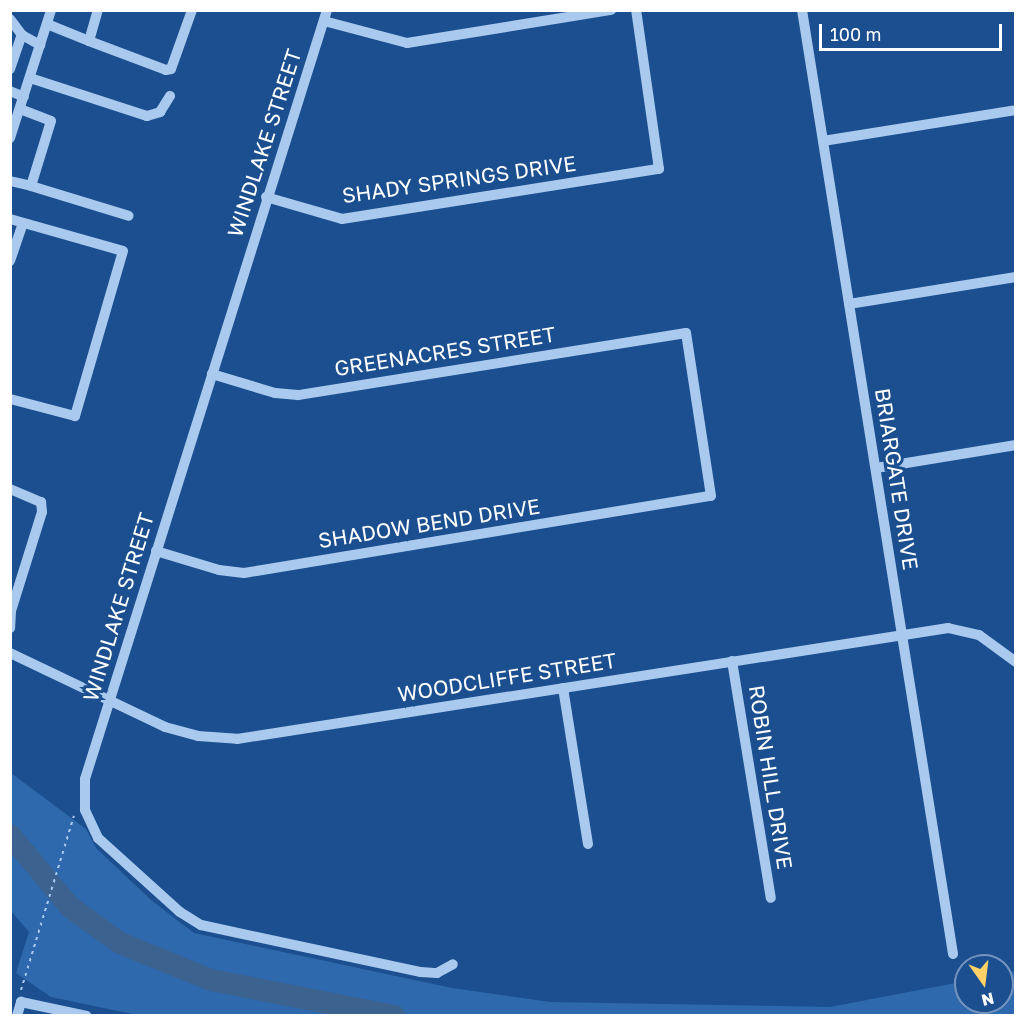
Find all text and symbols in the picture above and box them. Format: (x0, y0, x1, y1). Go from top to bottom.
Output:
scale bar (822, 12, 1005, 50)
text: 100 m (830, 23, 881, 45)
street label: WINDLAKE STREET (222, 46, 306, 240)
street label: SHADY SPRINGS DRIVE (340, 150, 578, 208)
street label: GREENACRES STREET (333, 321, 557, 381)
street label: BRIARGATE DRIVE (870, 386, 924, 572)
street label: SHADOW BEND DRIVE (316, 493, 542, 553)
street label: WINDLAKE STREET (77, 510, 159, 704)
street label: WOODCLIFFE STREET (396, 647, 618, 707)
street label: ROBIN HILL DRIVE (744, 683, 798, 871)
north arrow (954, 954, 1014, 1014)
text: N (980, 988, 996, 1011)

